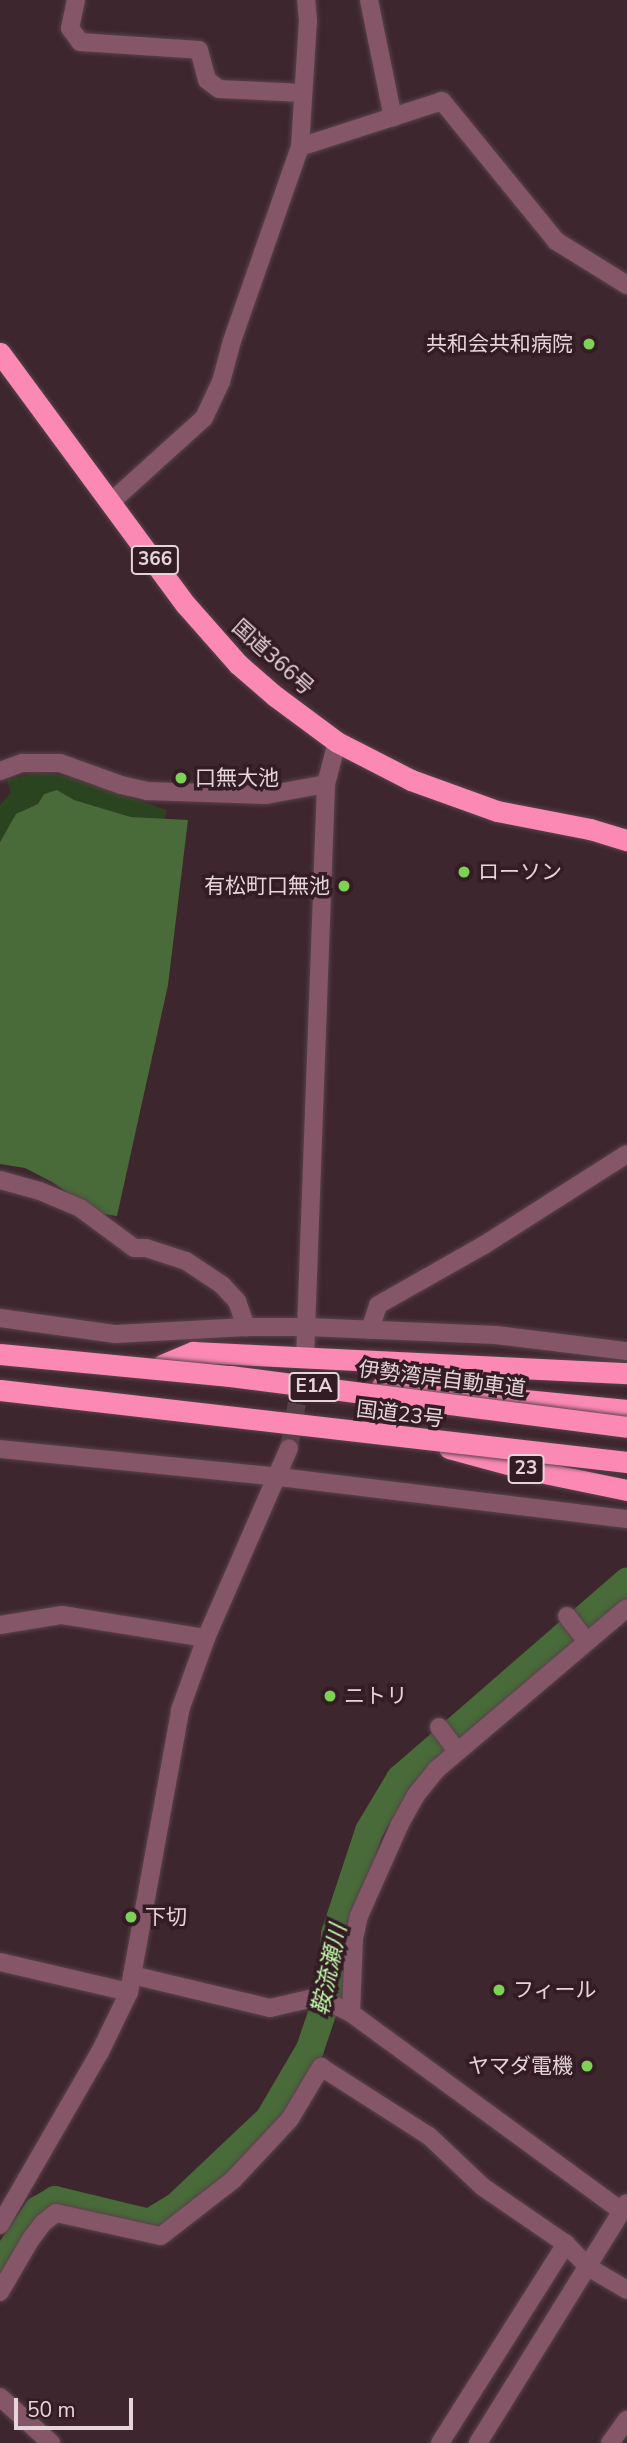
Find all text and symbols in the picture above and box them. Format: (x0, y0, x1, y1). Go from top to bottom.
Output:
place label: 共和会共和病院 (426, 331, 573, 357)
marker: 共和会共和病院 (579, 334, 599, 354)
road number: 366 (130, 544, 180, 576)
street label: 国道366号 (227, 614, 319, 700)
place label: 口無大池 (195, 765, 279, 791)
marker: 口無大池 (173, 770, 189, 786)
place label: ローソン (478, 859, 562, 885)
marker: ローソン (456, 864, 472, 880)
place label: 有松町口無池 (204, 873, 330, 899)
marker: 有松町口無池 (336, 878, 352, 894)
street label: 伊勢湾岸自動車道 (357, 1356, 527, 1402)
road number: E1A (288, 1372, 340, 1402)
street label: 国道23号 (355, 1396, 445, 1432)
road number: 23 (507, 1454, 545, 1484)
place label: ニトリ (344, 1683, 407, 1709)
marker: ニトリ (322, 1688, 338, 1704)
place label: 下切 (145, 1904, 187, 1930)
marker: 下切 (123, 1909, 139, 1925)
water label: 鞍流瀬川 (307, 1922, 353, 2018)
place label: フィール (513, 1977, 597, 2003)
marker: フィール (491, 1982, 507, 1998)
place label: ヤマダ電機 (468, 2053, 573, 2079)
marker: ヤマダ電機 (579, 2058, 595, 2074)
scale bar (18, 2384, 136, 2428)
text: 50 m (27, 2396, 76, 2424)

